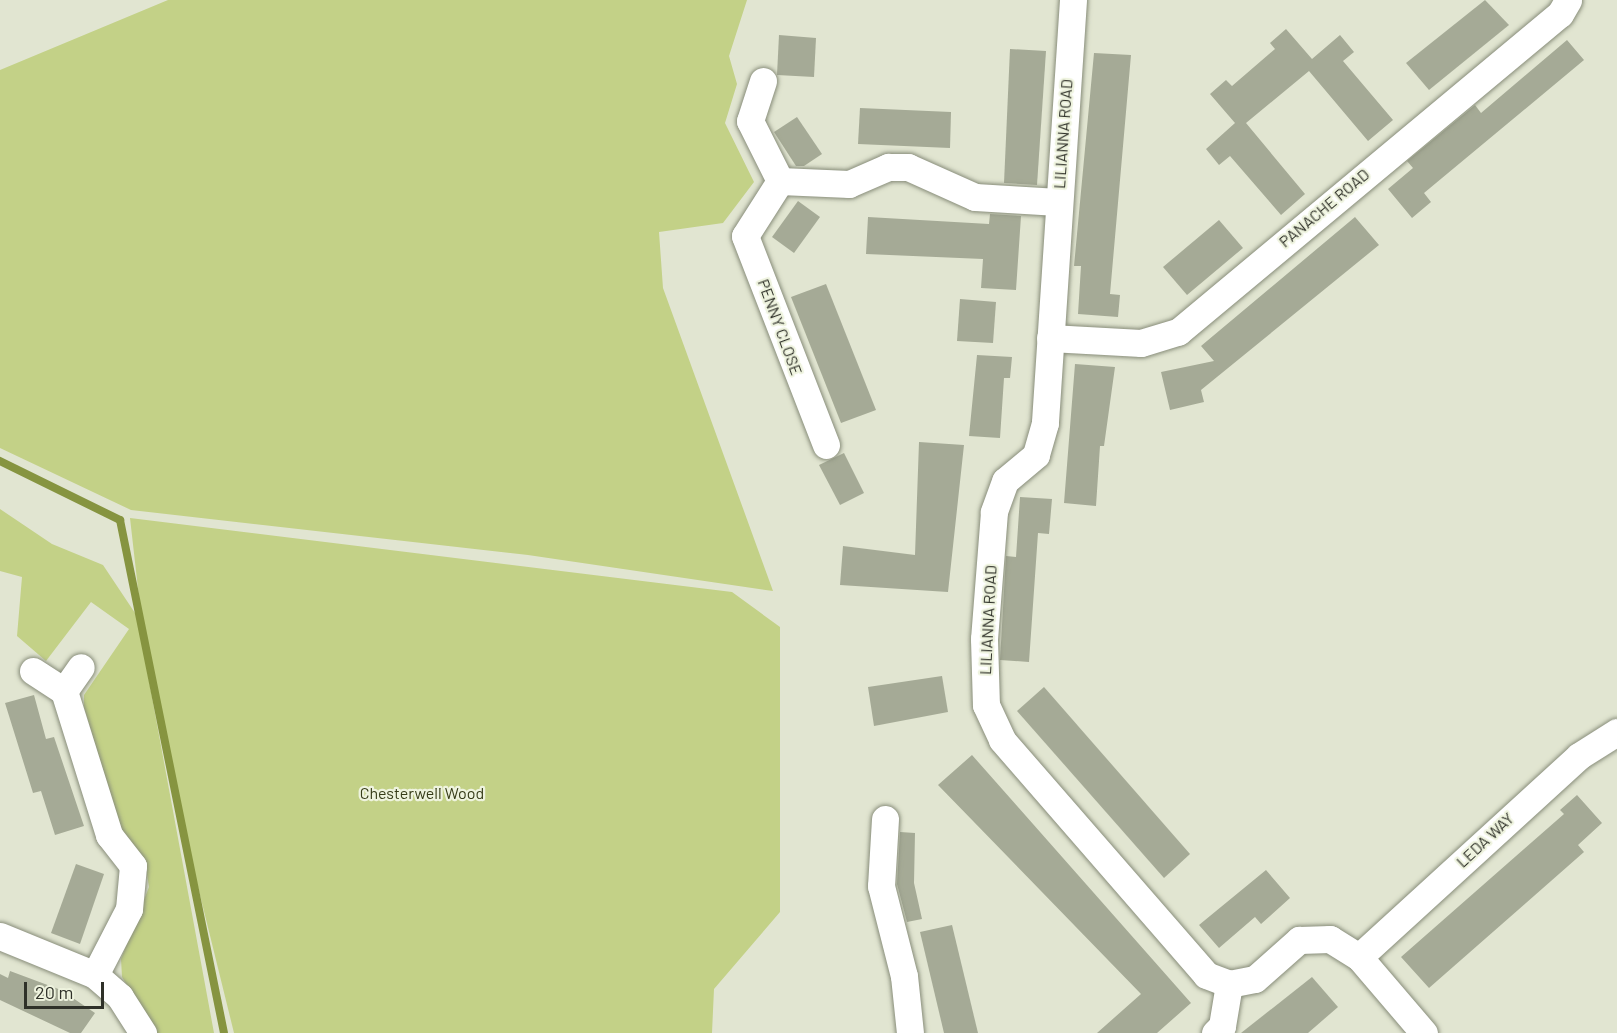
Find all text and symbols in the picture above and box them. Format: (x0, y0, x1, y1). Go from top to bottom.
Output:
street label: LILIANNA ROAD (1050, 79, 1076, 189)
street label: PANACHE ROAD (1275, 165, 1373, 251)
street label: PENNY CLOSE (754, 276, 806, 378)
street label: LILIANNA ROAD (976, 565, 1000, 675)
park label: Chesterwell Wood (360, 783, 484, 803)
street label: LEDA WAY (1452, 809, 1518, 871)
scale bar (27, 970, 106, 1008)
text: 20 m (35, 981, 73, 1003)

